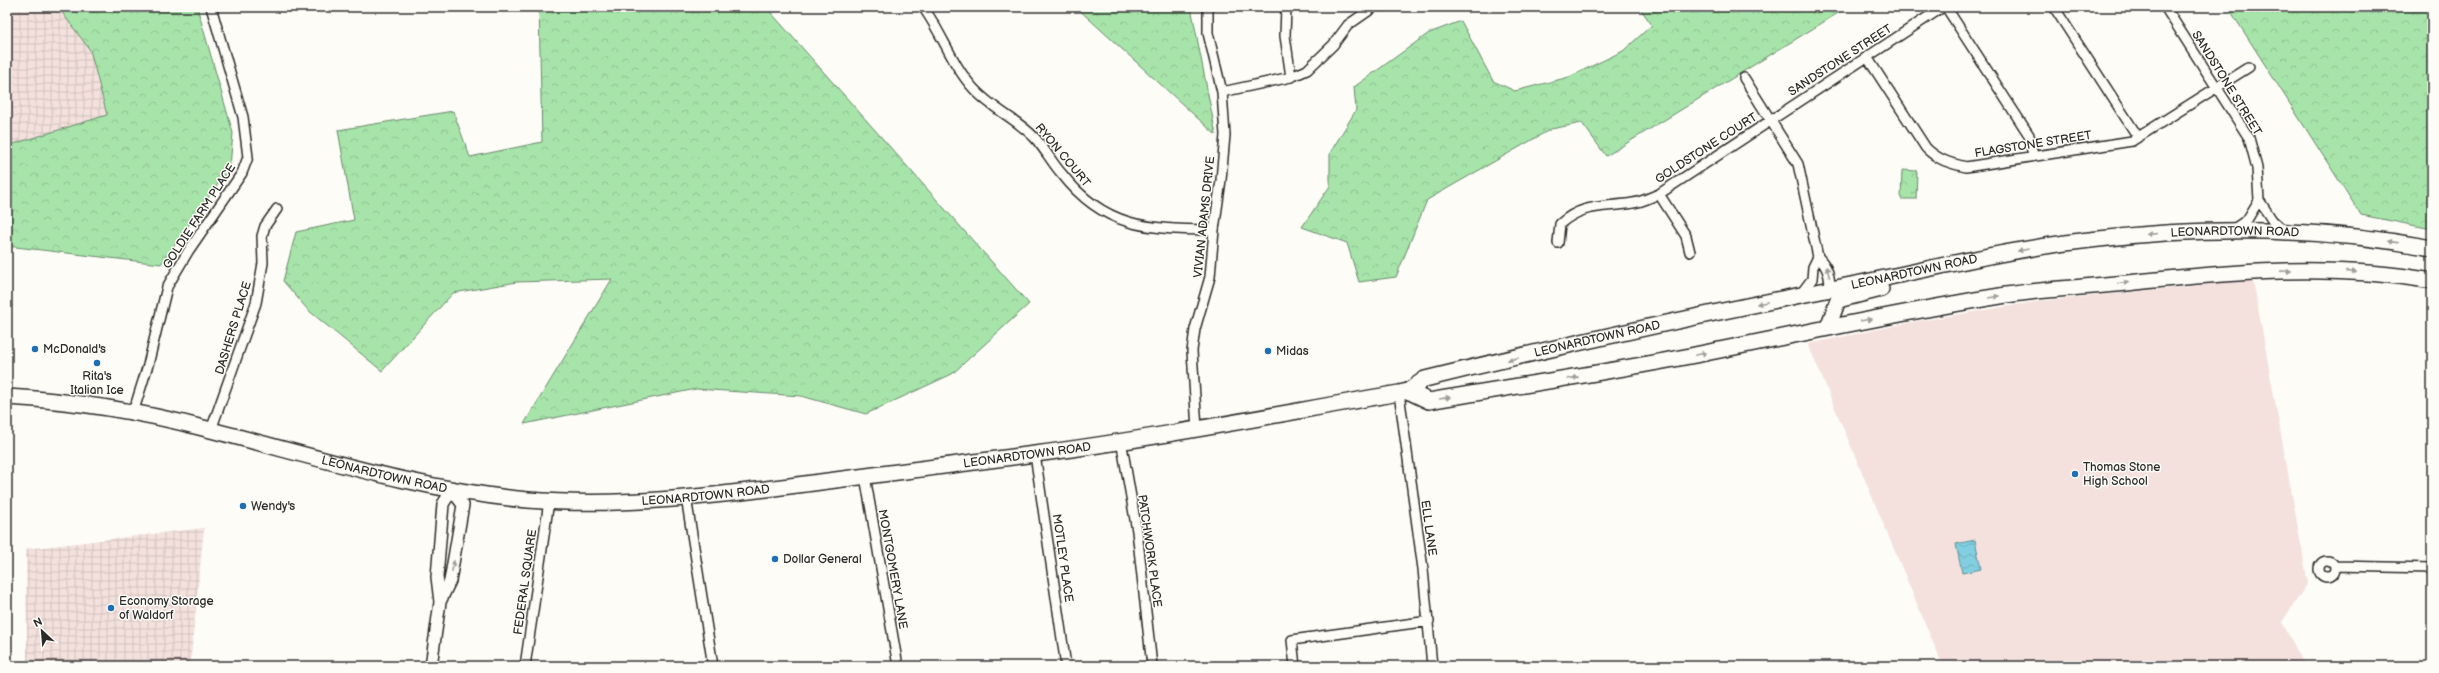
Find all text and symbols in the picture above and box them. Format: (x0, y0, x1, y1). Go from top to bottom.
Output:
street label: SANDSTONE STREET (1786, 21, 1896, 100)
street label: SANDSTONE STREET (2188, 28, 2265, 139)
street label: GOLDSTONE COURT (1652, 109, 1761, 187)
street label: RYON COURT (1032, 120, 1094, 191)
street label: FLAGSTONE STREET (1973, 128, 2094, 161)
street label: VIVIAN ADAMS DRIVE (1191, 155, 1218, 279)
street label: GOLDIE FARM PLACE (160, 161, 239, 272)
street label: LEONARDTOWN ROAD (2170, 224, 2300, 241)
one-way arrow (2146, 230, 2158, 237)
one-way arrow (2387, 239, 2400, 245)
one-way arrow (2017, 247, 2029, 253)
street label: LEONARDTOWN ROAD (1850, 252, 1979, 293)
one-way arrow (1825, 266, 1831, 278)
one-way arrow (2280, 268, 2293, 274)
one-way arrow (2345, 269, 2357, 276)
street label: DASHERS PLACE (212, 280, 255, 377)
one-way arrow (2117, 280, 2129, 286)
one-way arrow (1988, 294, 2000, 300)
one-way arrow (1756, 301, 1769, 307)
one-way arrow (1860, 317, 1872, 323)
street label: LEONARDTOWN ROAD (1533, 318, 1662, 361)
place label: McDonald's (43, 342, 106, 357)
marker: McDonald's (30, 344, 40, 354)
place label: Midas (1276, 344, 1309, 359)
marker: Midas (1263, 346, 1273, 356)
one-way arrow (1695, 350, 1707, 356)
one-way arrow (1506, 357, 1519, 363)
marker: Rita's Italian Ice (92, 358, 102, 368)
place label: Rita's Italian Ice (70, 369, 124, 398)
one-way arrow (1567, 374, 1579, 380)
one-way arrow (1439, 395, 1451, 401)
street label: LEONARDTOWN ROAD (962, 439, 1092, 471)
street label: LEONARDTOWN ROAD (320, 453, 449, 497)
place label: Thomas Stone High School (2083, 460, 2160, 489)
marker: Thomas Stone High School (2070, 469, 2080, 479)
street label: LEONARDTOWN ROAD (641, 482, 771, 509)
street label: PATCHWORK PLACE (1134, 494, 1165, 608)
place label: Wendy's (251, 499, 295, 514)
street label: ELL LANE (1417, 499, 1440, 557)
marker: Wendy's (238, 501, 248, 511)
street label: MONTGOMERY LANE (875, 508, 910, 630)
street label: MOTLEY PLACE (1049, 513, 1076, 603)
street label: FEDERAL SQUARE (511, 528, 540, 636)
place label: Dollar General (783, 552, 862, 567)
marker: Dollar General (770, 554, 780, 564)
one-way arrow (450, 560, 456, 572)
place label: Economy Storage of Waldorf (119, 594, 214, 623)
marker: Economy Storage of Waldorf (106, 603, 116, 613)
north arrow (22, 611, 62, 651)
text: N (31, 615, 44, 630)

